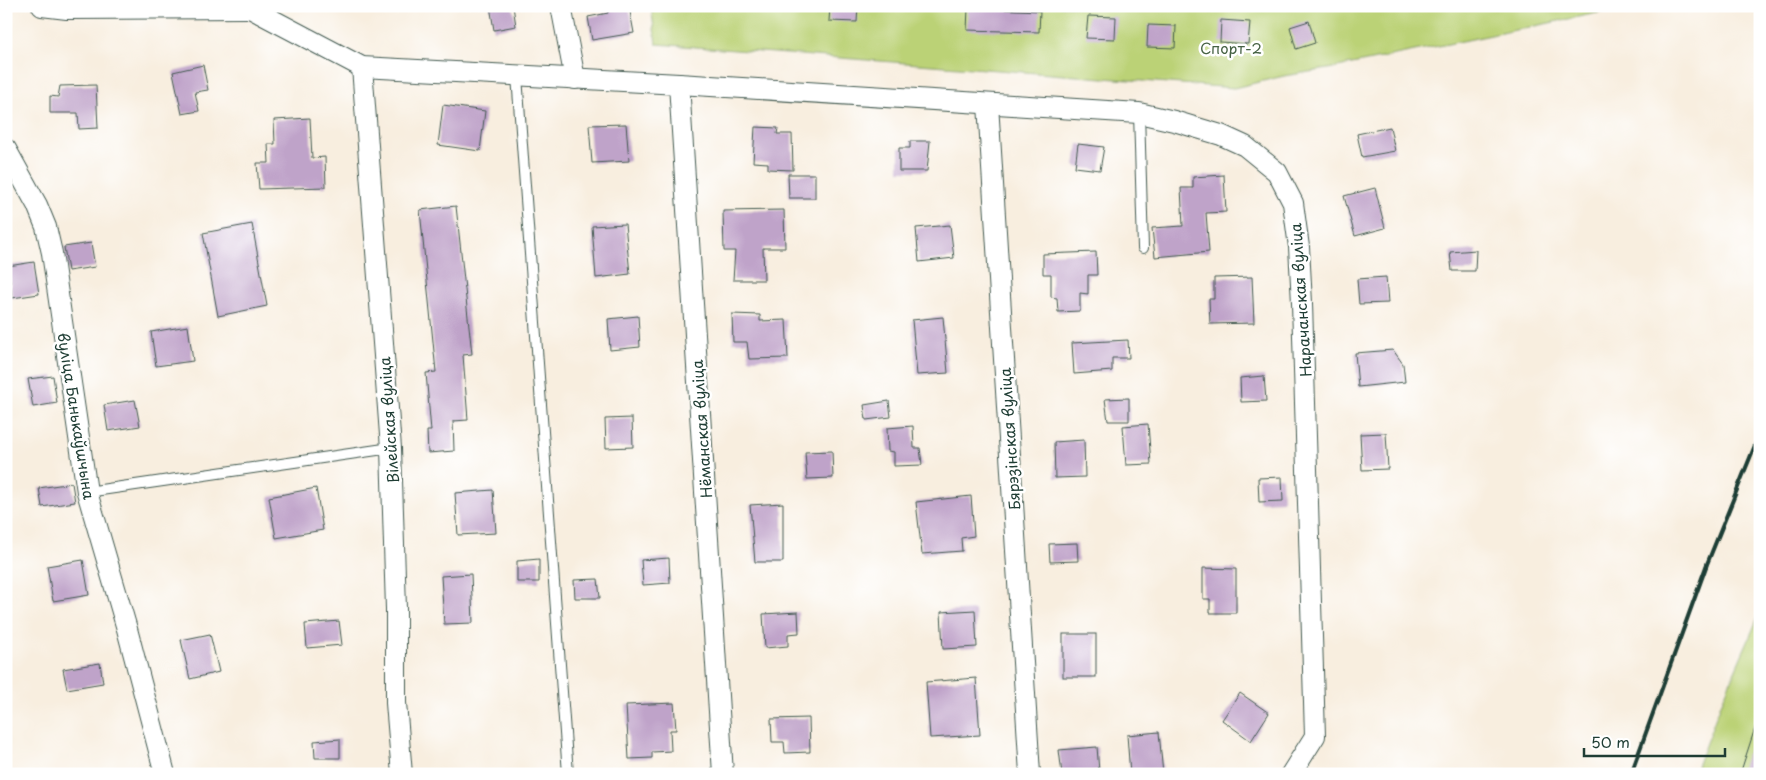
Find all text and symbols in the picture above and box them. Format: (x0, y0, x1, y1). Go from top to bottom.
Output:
park label: Спорт-2 (1200, 36, 1262, 59)
street label: Нарачанская вуліца (1283, 221, 1317, 378)
street label: вуліца Банькаўшчына (52, 331, 102, 502)
street label: Вілейская вуліца (372, 355, 404, 484)
street label: Нёманская вуліца (685, 358, 717, 499)
street label: Бярэзінская вуліца (992, 366, 1025, 511)
scale bar (1584, 725, 1725, 757)
text: 50 m (1591, 730, 1630, 753)

